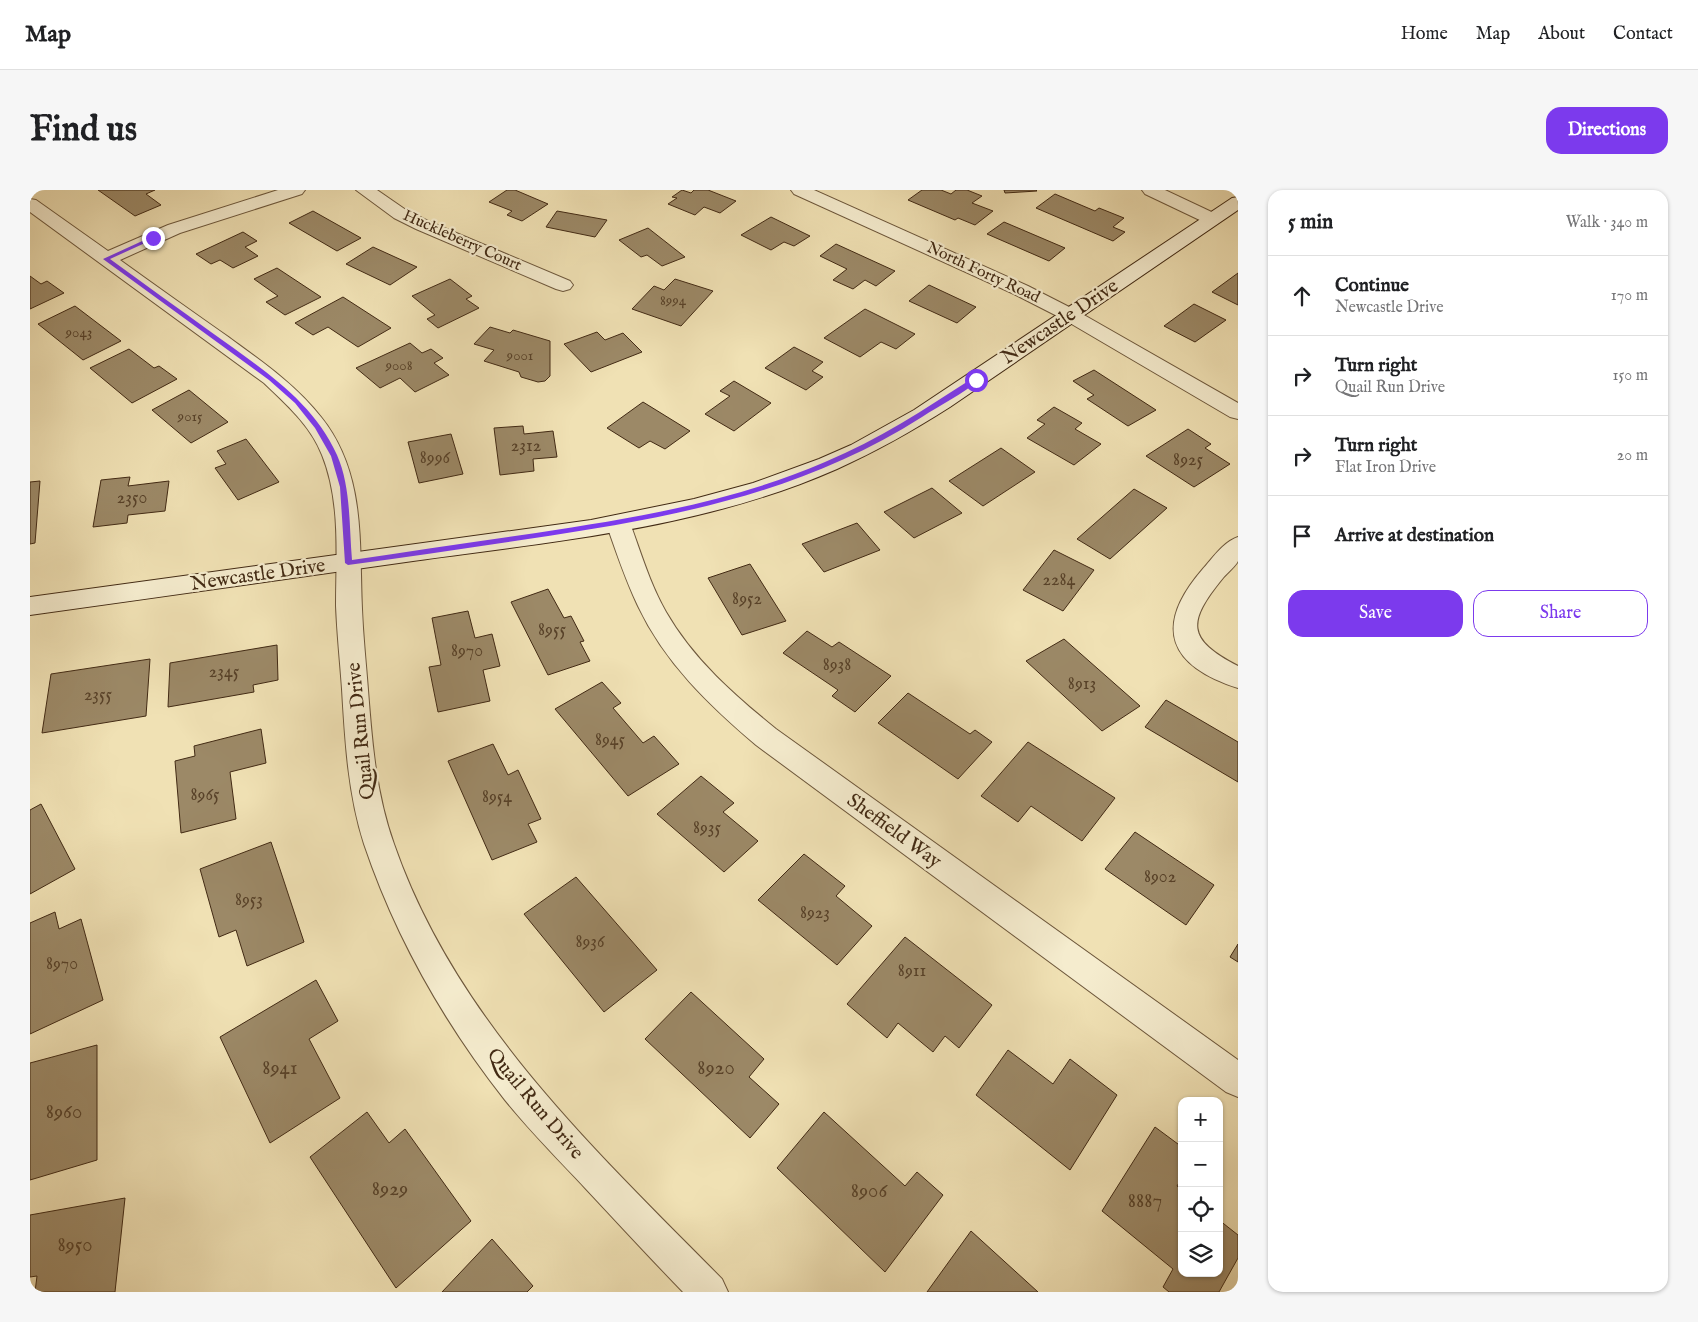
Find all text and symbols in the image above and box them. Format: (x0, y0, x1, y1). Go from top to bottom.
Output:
text: Map (25, 19, 71, 50)
text: Home (1401, 23, 1448, 46)
text: Map (1476, 23, 1510, 46)
text: About (1538, 23, 1585, 46)
text: Contact (1613, 23, 1673, 46)
button: Directions (1546, 107, 1668, 154)
text: Find us (30, 108, 137, 153)
street label: Huckleberry Court (400, 206, 525, 276)
text: 5 min (1288, 209, 1333, 236)
text: Walk · 340 m (1566, 213, 1648, 233)
route end (142, 227, 165, 250)
street label: North Forty Road (923, 238, 1043, 308)
street label: Newcastle Drive (997, 274, 1123, 370)
text: Continue (1335, 274, 1409, 298)
icon: ahead (1288, 282, 1316, 310)
text: 170 m (1611, 286, 1648, 306)
house number: 8994 (660, 291, 687, 310)
text: Newcastle Drive (1335, 298, 1444, 318)
house number: 9043 (65, 323, 92, 342)
house number: 9001 (506, 346, 533, 365)
text: Turn right (1335, 354, 1417, 378)
house number: 9008 (384, 356, 413, 375)
icon: right (1288, 362, 1316, 390)
text: 150 m (1613, 366, 1648, 386)
route start (965, 369, 988, 392)
text: Quail Run Drive (1335, 378, 1445, 398)
house number: 9015 (177, 407, 203, 426)
text: Turn right (1335, 434, 1417, 458)
house number: 2312 (511, 435, 541, 458)
icon: right (1288, 442, 1316, 470)
text: 20 m (1617, 446, 1648, 466)
house number: 8996 (420, 447, 451, 470)
house number: 8925 (1173, 449, 1203, 472)
text: Flat Iron Drive (1335, 458, 1436, 478)
house number: 2350 (117, 487, 147, 510)
icon: arrive (1288, 522, 1316, 550)
text: Arrive at destination (1335, 524, 1494, 548)
street label: Newcastle Drive (189, 553, 327, 597)
house number: 2284 (1043, 569, 1076, 592)
house number: 8952 (732, 588, 762, 611)
button: Save (1288, 590, 1463, 637)
button: Share (1473, 590, 1648, 637)
house number: 8955 (538, 619, 566, 642)
house number: 8970 (451, 640, 483, 663)
house number: 8938 (823, 654, 851, 677)
house number: 2345 (209, 661, 240, 684)
street label: Quail Run Drive (341, 661, 381, 801)
house number: 8913 (1068, 673, 1096, 696)
house number: 2355 (84, 684, 113, 707)
house number: 8945 (595, 729, 626, 752)
house number: 8965 (190, 784, 220, 807)
house number: 8954 (482, 786, 512, 809)
street label: Sheffield Way (842, 788, 947, 874)
house number: 8935 (693, 817, 722, 840)
house number: 8902 (1144, 866, 1176, 889)
house number: 8953 (235, 889, 263, 912)
house number: 8923 (800, 902, 830, 925)
house number: 8936 (575, 931, 605, 954)
house number: 8970 (46, 953, 78, 976)
house number: 8911 (898, 960, 926, 983)
street label: Quail Run Drive (481, 1043, 589, 1165)
house number: 8941 (262, 1055, 298, 1082)
house number: 8920 (697, 1055, 735, 1082)
map controls (1178, 1097, 1223, 1277)
button: + (1178, 1097, 1223, 1142)
house number: 8960 (46, 1099, 82, 1126)
button: − (1178, 1142, 1223, 1187)
house number: 8929 (372, 1176, 408, 1203)
house number: 8906 (851, 1178, 888, 1205)
button: locate (1178, 1187, 1223, 1232)
house number: 8887 (1128, 1188, 1162, 1215)
house number: 8950 (57, 1232, 93, 1259)
button: layers (1178, 1232, 1223, 1277)

